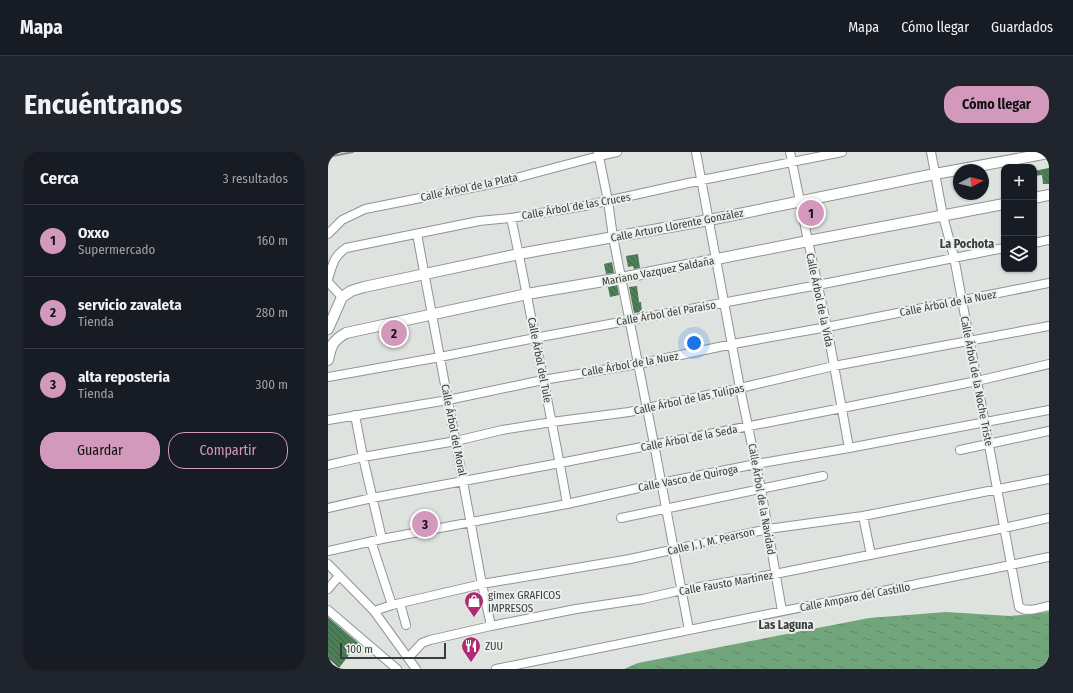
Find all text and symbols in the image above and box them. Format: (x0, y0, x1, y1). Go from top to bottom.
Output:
text: Mapa (20, 16, 63, 39)
text: Mapa (848, 19, 879, 36)
text: Cómo llegar (901, 19, 969, 36)
text: Guardados (991, 19, 1053, 36)
button: Cómo llegar (944, 86, 1049, 123)
text: Encuéntranos (24, 88, 182, 121)
north arrow (953, 164, 989, 200)
map controls (1001, 164, 1037, 272)
button: + (1001, 164, 1037, 200)
text: Cerca (40, 168, 79, 189)
street label: Calle Árbol de la Plata (419, 170, 519, 204)
text: 3 resultados (223, 171, 288, 186)
street label: Calle Árbol de las Cruces (520, 189, 632, 222)
pin: 1 (798, 198, 824, 228)
button: − (1001, 200, 1037, 236)
street label: Calle Arturo Llorente González (610, 206, 745, 245)
text: Oxxo (78, 224, 109, 242)
text: 1 (50, 233, 56, 248)
text: 160 m (257, 233, 288, 248)
button: layers (1001, 236, 1037, 272)
district label: La Pochota (940, 237, 994, 251)
text: Supermercado (78, 242, 155, 257)
street label: Calle Árbol de la Vida (803, 252, 837, 348)
street label: Mariano Vazquez Saldaña (601, 254, 715, 289)
street label: Calle Árbol de la Nuez (898, 287, 998, 319)
text: servicio zavaleta (78, 296, 182, 314)
street label: Calle Árbol del Paraíso (615, 297, 717, 329)
text: 2 (50, 305, 56, 320)
text: 280 m (256, 305, 288, 320)
text: Tienda (78, 314, 114, 329)
street label: Calle Árbol de la Noche Triste (958, 315, 996, 447)
street label: Calle Árbol del Tule (525, 316, 555, 404)
pin: 2 (381, 318, 407, 348)
your location (684, 333, 704, 353)
street label: Calle Árbol de la Nuez (580, 348, 680, 379)
text: alta reposteria (78, 368, 170, 386)
text: 3 (50, 377, 56, 392)
text: 300 m (256, 377, 288, 392)
street label: Calle Árbol de las Tulipas (633, 380, 746, 418)
street label: Calle Árbol del Moral (438, 383, 470, 477)
text: Tienda (78, 386, 114, 401)
street label: Calle Árbol de la Seda (639, 422, 739, 454)
button: Guardar (40, 432, 160, 469)
button: Compartir (168, 432, 288, 469)
street label: Calle Árbol de la Navidad (745, 442, 779, 556)
street label: Calle Vasco de Quiroga (637, 462, 739, 495)
pin: 3 (412, 509, 438, 539)
street label: Calle J. J. M. Pearson (666, 525, 756, 558)
street label: Calle Fausto Martínez (678, 569, 775, 598)
street label: Calle Amparo del Castillo (799, 580, 912, 615)
place label: gimex GRAFICOS IMPRESOS (488, 589, 561, 615)
shop icon: gimex GRAFICOS IMPRESOS (463, 590, 485, 618)
district label: Las Laguna (759, 618, 813, 632)
restaurant icon: ZUU (460, 635, 482, 663)
place label: ZUU (485, 640, 503, 653)
scale bar (340, 641, 446, 660)
text: 100 m (346, 643, 373, 656)

